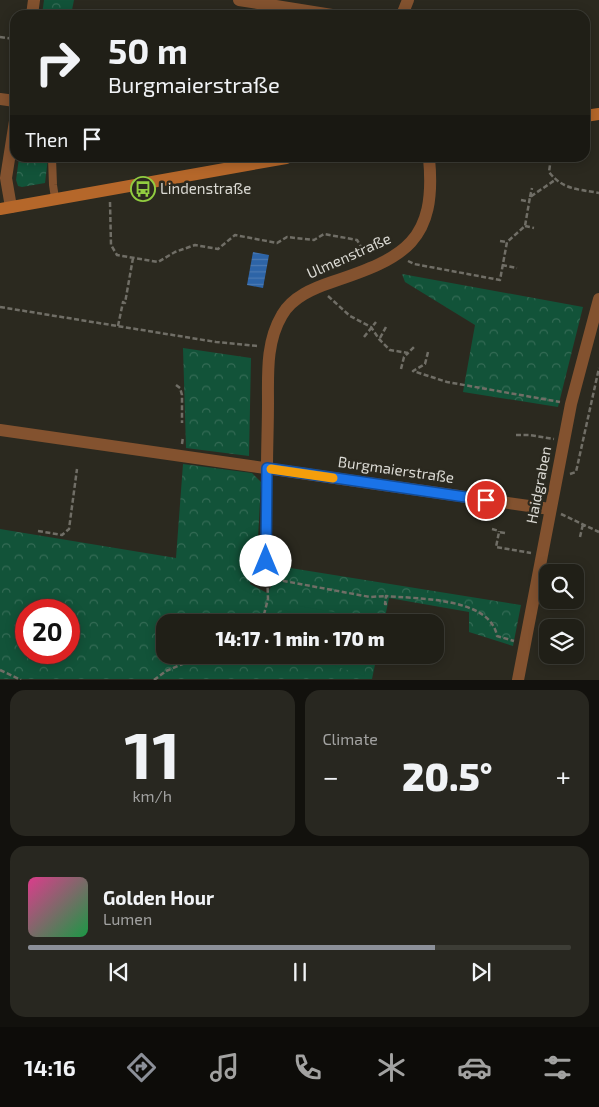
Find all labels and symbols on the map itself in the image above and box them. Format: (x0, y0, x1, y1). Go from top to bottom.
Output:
bus stop icon: Lindenstraße (130, 176, 156, 202)
place label: Lindenstraße (160, 179, 251, 197)
street label: Ulmenstraße (304, 229, 393, 282)
street label: Haidgraben (522, 445, 554, 525)
street label: Burgmaierstraße (337, 452, 455, 486)
pin (465, 479, 507, 521)
position arrow (239, 534, 291, 586)
speed limit sign: 20 (15, 599, 80, 664)

